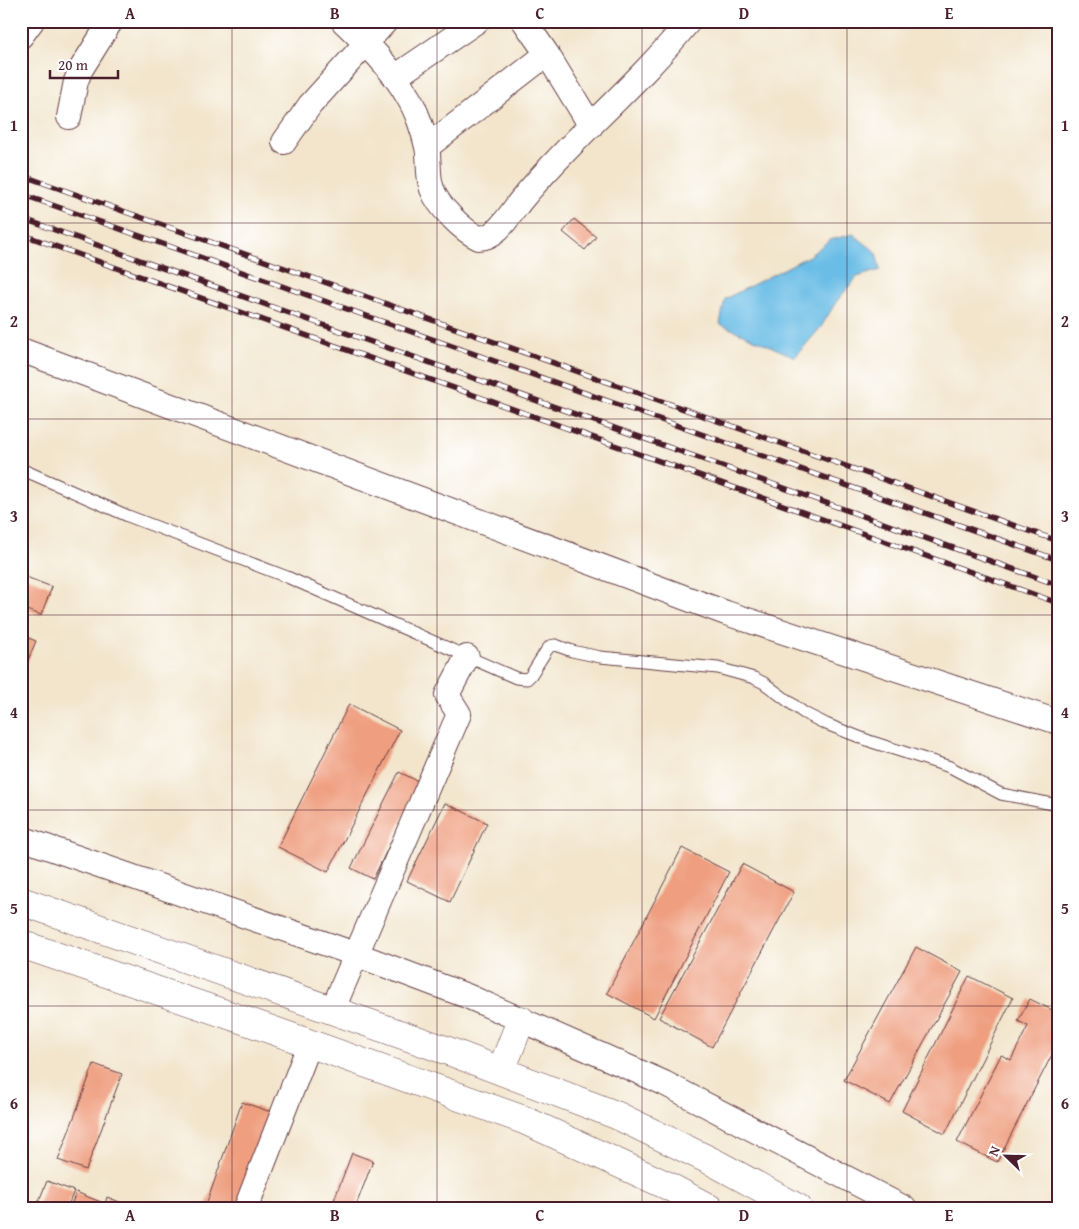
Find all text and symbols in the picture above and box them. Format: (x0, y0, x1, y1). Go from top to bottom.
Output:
text: A (125, 1, 136, 25)
text: B (330, 1, 340, 25)
text: C (535, 1, 545, 25)
text: D (739, 1, 749, 25)
text: E (945, 1, 954, 25)
scale bar (50, 48, 118, 80)
text: 20 m (58, 54, 89, 75)
text: 1 (10, 113, 18, 137)
text: 1 (1061, 113, 1069, 137)
text: 2 (10, 309, 18, 333)
text: 2 (1061, 309, 1069, 333)
text: 3 (10, 504, 18, 528)
text: 3 (1061, 504, 1069, 528)
text: 4 (10, 700, 18, 724)
text: 4 (1061, 700, 1069, 724)
text: 5 (10, 896, 18, 920)
text: 5 (1061, 896, 1069, 920)
text: 6 (10, 1091, 18, 1115)
text: 6 (1061, 1091, 1069, 1115)
north arrow (982, 1132, 1032, 1182)
text: N (983, 1142, 1005, 1159)
text: A (125, 1203, 136, 1227)
text: B (330, 1203, 340, 1227)
text: C (535, 1203, 545, 1227)
text: D (739, 1203, 749, 1227)
text: E (945, 1203, 954, 1227)

